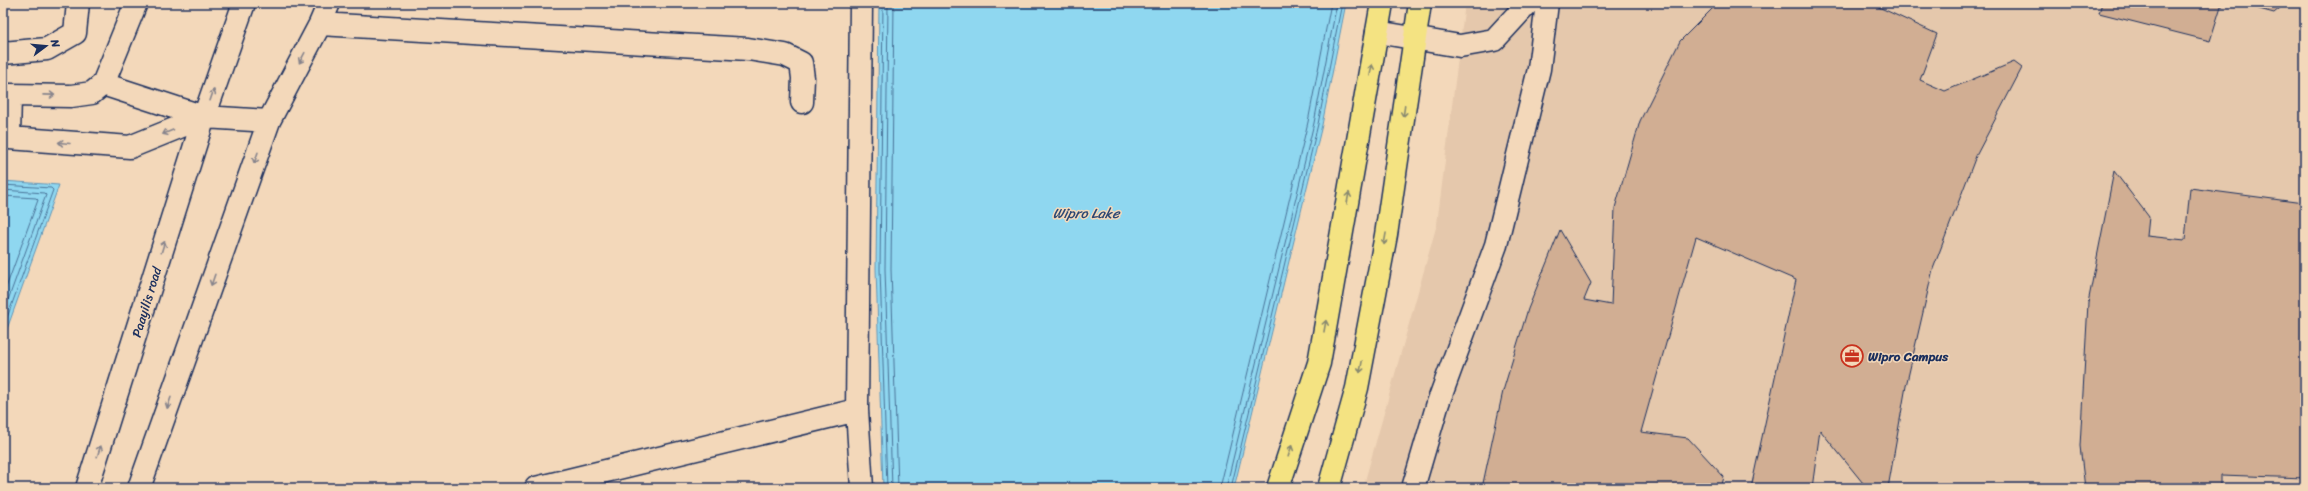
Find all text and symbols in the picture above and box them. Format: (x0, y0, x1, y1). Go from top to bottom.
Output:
north arrow (26, 26, 66, 66)
text: N (45, 36, 65, 50)
one-way arrow (298, 52, 305, 64)
one-way arrow (1367, 64, 1375, 77)
one-way arrow (208, 90, 216, 102)
one-way arrow (42, 91, 55, 99)
one-way arrow (1400, 104, 1408, 117)
one-way arrow (163, 128, 175, 136)
one-way arrow (58, 140, 71, 147)
one-way arrow (252, 151, 259, 164)
one-way arrow (1344, 192, 1352, 205)
water label: Wipro Lake (1053, 201, 1121, 226)
one-way arrow (1381, 233, 1389, 246)
one-way arrow (160, 241, 168, 253)
street label: Paayilis road (125, 263, 168, 340)
one-way arrow (208, 274, 216, 286)
one-way arrow (1322, 320, 1330, 333)
office icon: Wipro Campus (1839, 343, 1865, 369)
place label: Wipro Campus (1868, 345, 1949, 368)
one-way arrow (1356, 360, 1364, 373)
one-way arrow (165, 397, 173, 409)
one-way arrow (96, 444, 103, 457)
one-way arrow (1287, 445, 1294, 458)

